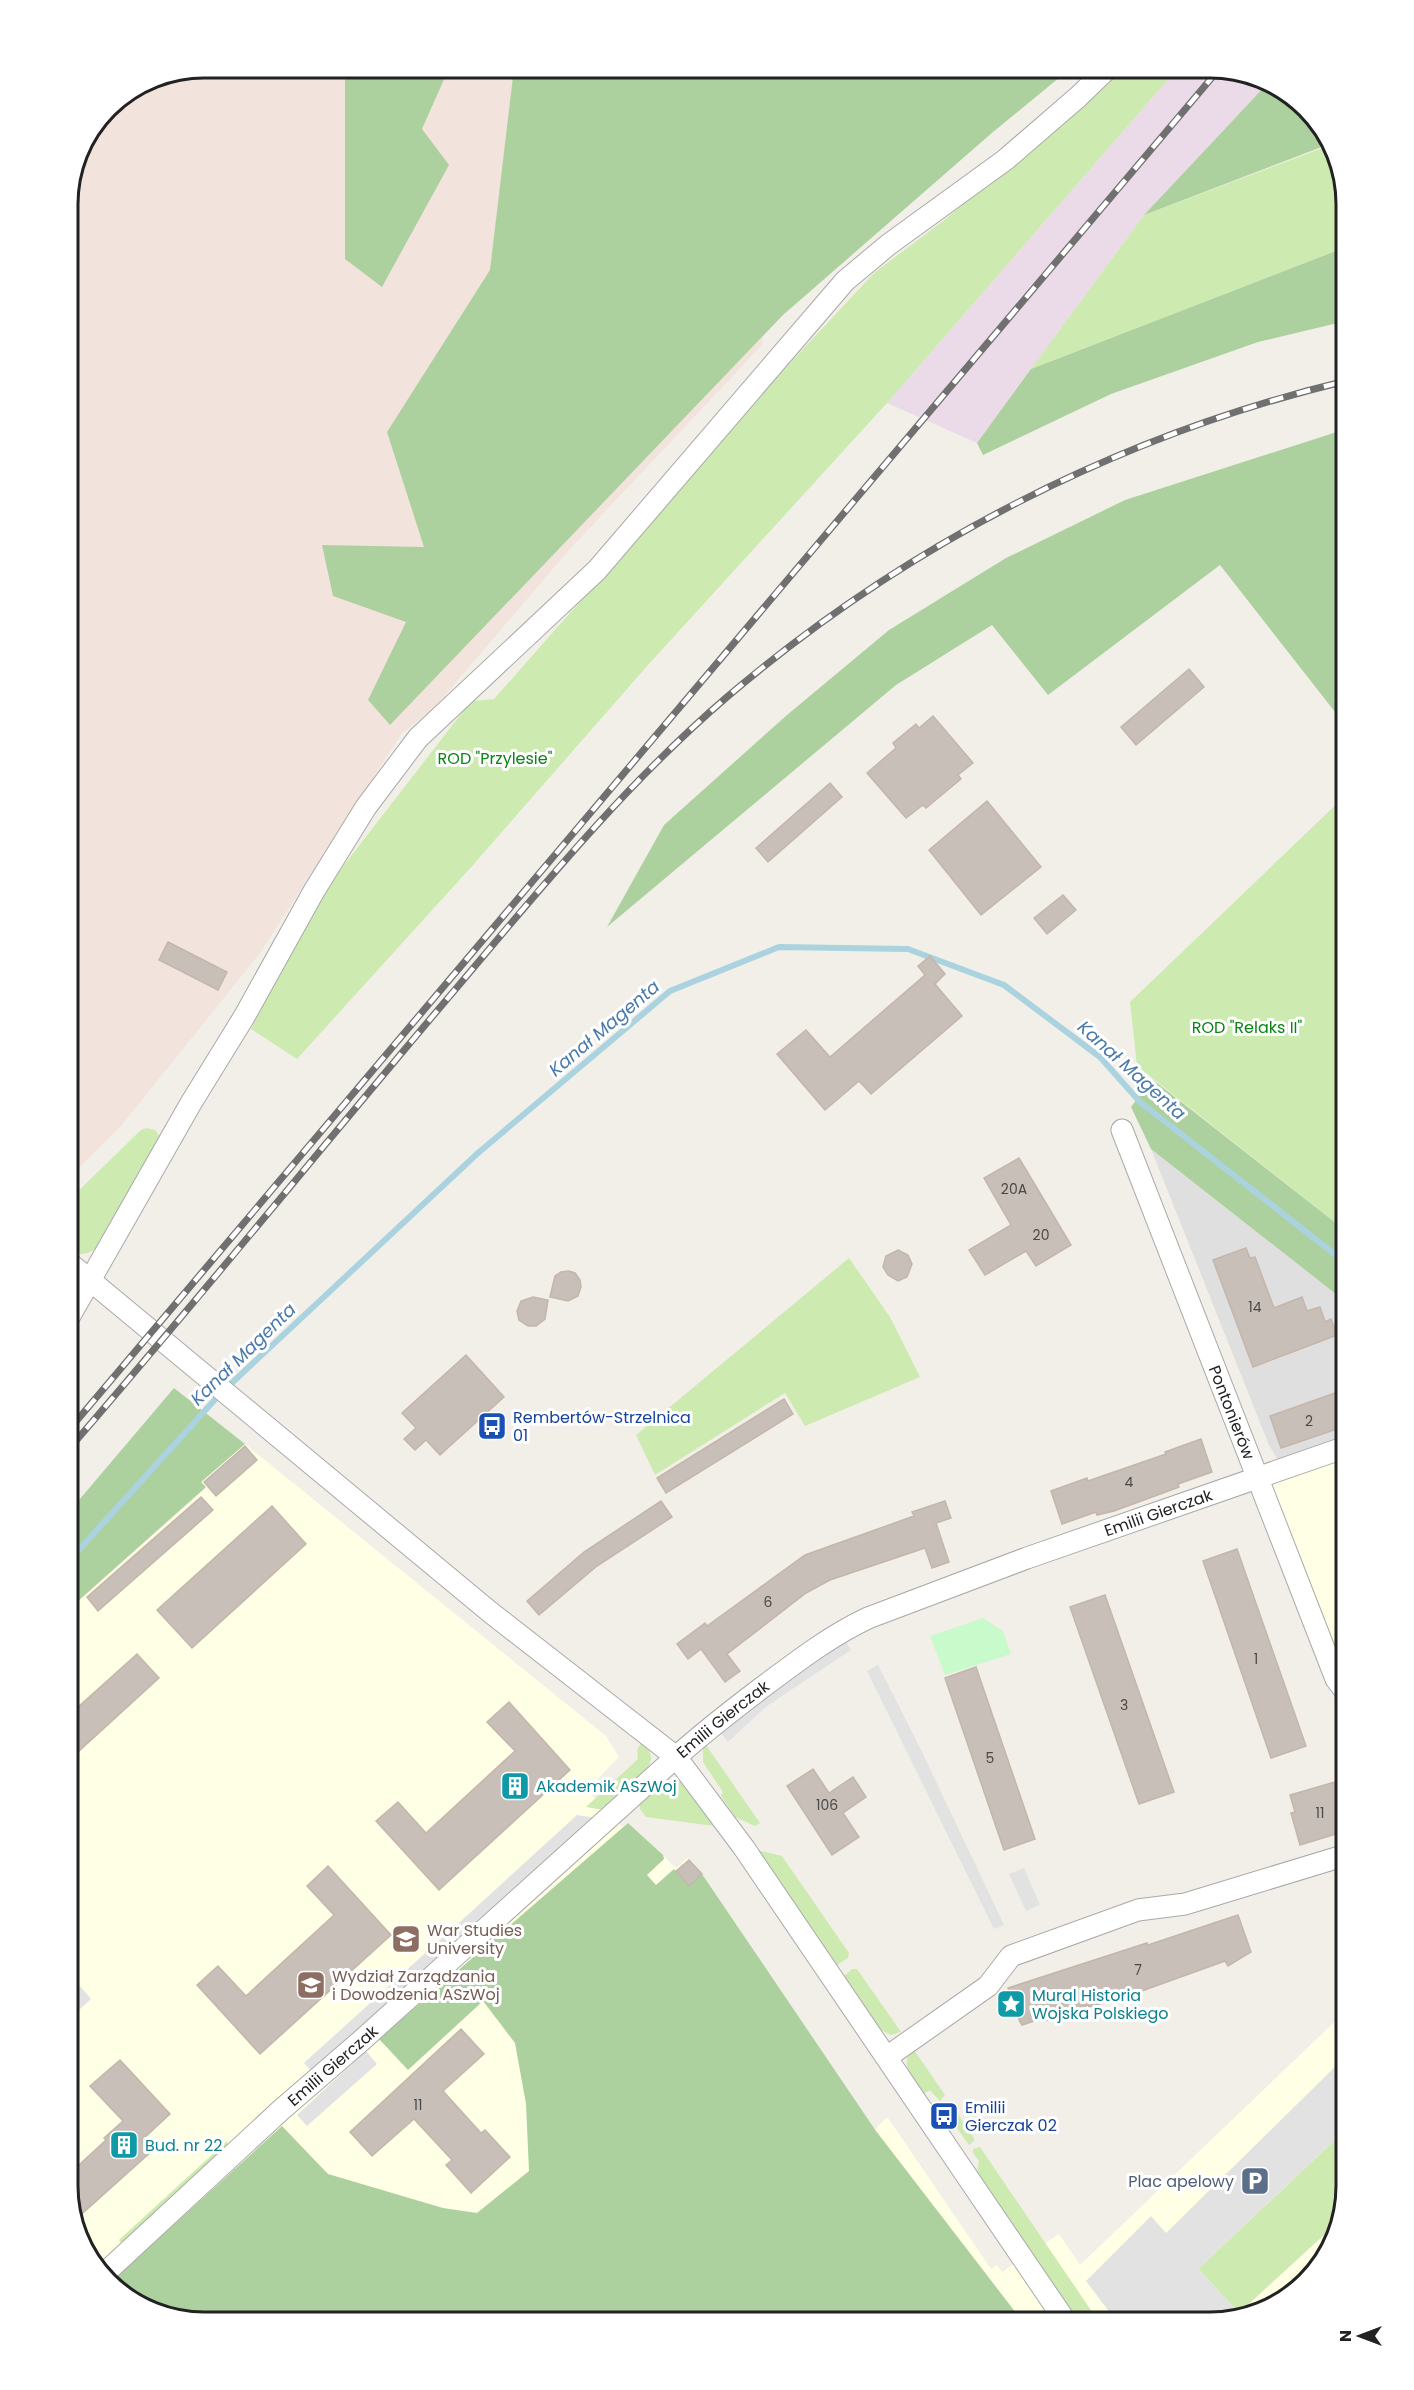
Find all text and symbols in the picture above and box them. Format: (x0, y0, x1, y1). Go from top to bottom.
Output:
park label: ROD "Przylesie" (438, 747, 553, 770)
water label: Kanał Magenta (543, 974, 665, 1082)
water label: Kanał Magenta (1072, 1015, 1192, 1125)
park label: ROD "Relaks II" (1192, 1016, 1303, 1039)
house number: 20A (1001, 1179, 1027, 1199)
house number: 20 (1033, 1225, 1049, 1245)
water label: Kanał Magenta (185, 1297, 301, 1411)
house number: 14 (1248, 1297, 1262, 1317)
street label: Pontonierów (1203, 1362, 1261, 1463)
place label: Rembertów-Strzelnica 01 (513, 1406, 691, 1447)
bus stop icon: Rembertów-Strzelnica 01 (476, 1410, 508, 1442)
house number: 2 (1305, 1411, 1313, 1431)
house number: 4 (1125, 1472, 1134, 1492)
street label: Emilii Gierczak (1101, 1483, 1216, 1542)
house number: 6 (764, 1592, 773, 1612)
house number: 1 (1254, 1649, 1258, 1669)
street label: Emilii Gierczak (671, 1674, 775, 1763)
house number: 3 (1120, 1695, 1128, 1715)
house number: 5 (986, 1748, 994, 1768)
building icon: Akademik ASzWoj (499, 1770, 531, 1802)
place label: Akademik ASzWoj (536, 1775, 677, 1798)
house number: 106 (816, 1795, 838, 1815)
house number: 11 (1316, 1803, 1324, 1823)
place label: War Studies University (427, 1919, 522, 1960)
school or university icon: War Studies University (390, 1923, 422, 1955)
house number: 7 (1134, 1960, 1142, 1980)
place label: Wydział Zarządzania i Dowodzenia ASzWoj (332, 1965, 500, 2006)
school or university icon: Wydział Zarządzania i Dowodzenia ASzWoj (295, 1969, 327, 2001)
place label: Mural Historia Wojska Polskiego (1032, 1984, 1168, 2025)
place icon: Mural Historia Wojska Polskiego (995, 1988, 1027, 2020)
street label: Emilii Gierczak (282, 2019, 383, 2111)
house number: 11 (414, 2095, 422, 2115)
place label: Emilii Gierczak 02 (965, 2096, 1057, 2137)
bus stop icon: Emilii Gierczak 02 (928, 2100, 960, 2132)
building icon: Bud. nr 22 (108, 2129, 140, 2161)
place label: Bud. nr 22 (145, 2134, 222, 2157)
parking icon: Plac apelowy (1239, 2165, 1271, 2197)
place label: Plac apelowy (1128, 2170, 1234, 2193)
north arrow (1330, 2306, 1390, 2366)
text: N (1334, 2330, 1357, 2342)

